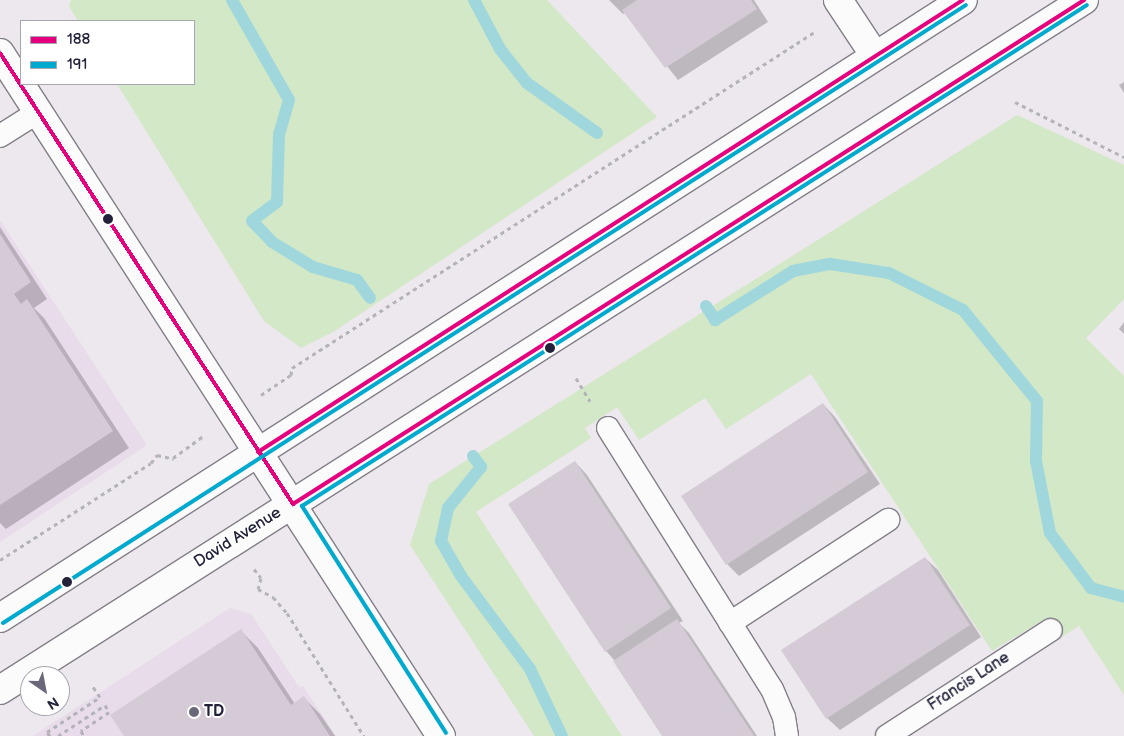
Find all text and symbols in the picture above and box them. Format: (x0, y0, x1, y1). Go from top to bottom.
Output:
legend (20, 20, 195, 85)
text: 188 (67, 30, 90, 49)
text: 191 (67, 55, 87, 74)
unlabelled marker (103, 214, 113, 224)
unlabelled marker (545, 343, 555, 353)
street label: David Avenue (191, 504, 285, 572)
unlabelled marker (62, 577, 72, 587)
street label: Francis Lane (924, 648, 1014, 716)
north arrow (20, 666, 70, 716)
text: N (44, 693, 62, 713)
place label: TD (204, 702, 224, 722)
marker: TD (188, 706, 200, 718)

